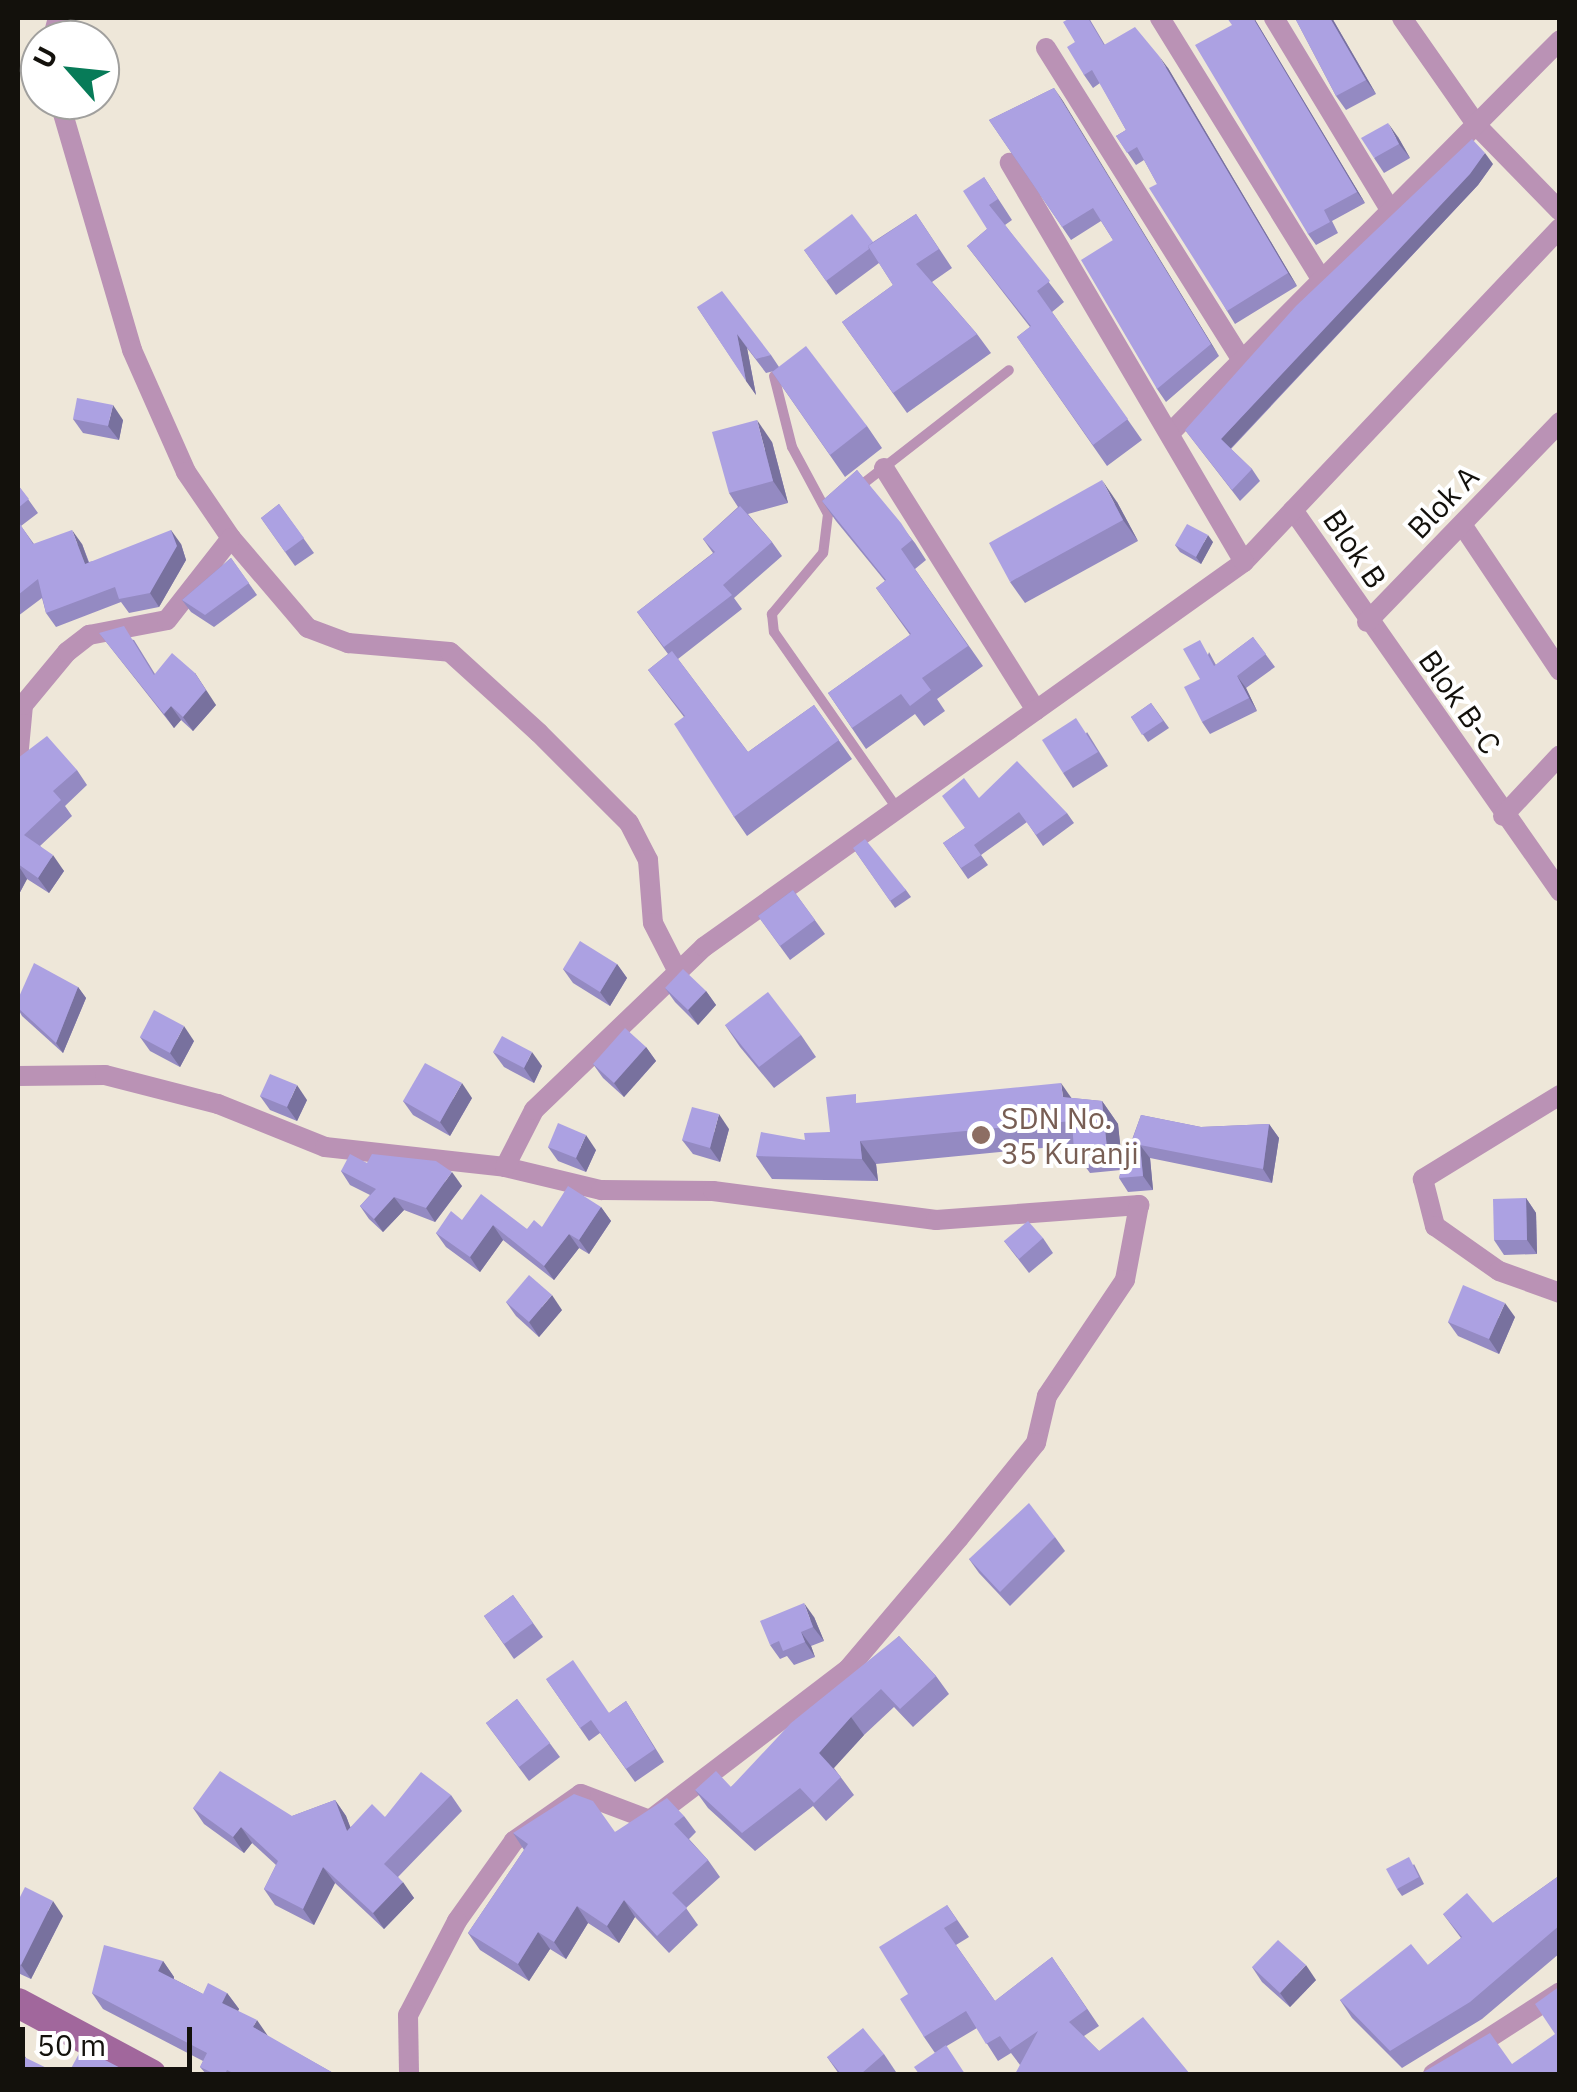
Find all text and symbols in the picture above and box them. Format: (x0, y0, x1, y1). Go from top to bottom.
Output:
north arrow (20, 20, 120, 120)
text: U (24, 40, 66, 74)
street label: Blok A (1400, 458, 1486, 546)
street label: Blok B (1316, 503, 1394, 595)
street label: Blok B-C (1411, 643, 1509, 761)
place label: SDN No. 35 Kuranji (1001, 1100, 1139, 1170)
marker: SDN No. 35 Kuranji (970, 1124, 992, 1146)
scale bar (25, 2007, 198, 2069)
text: 50 m (37, 2025, 106, 2064)

